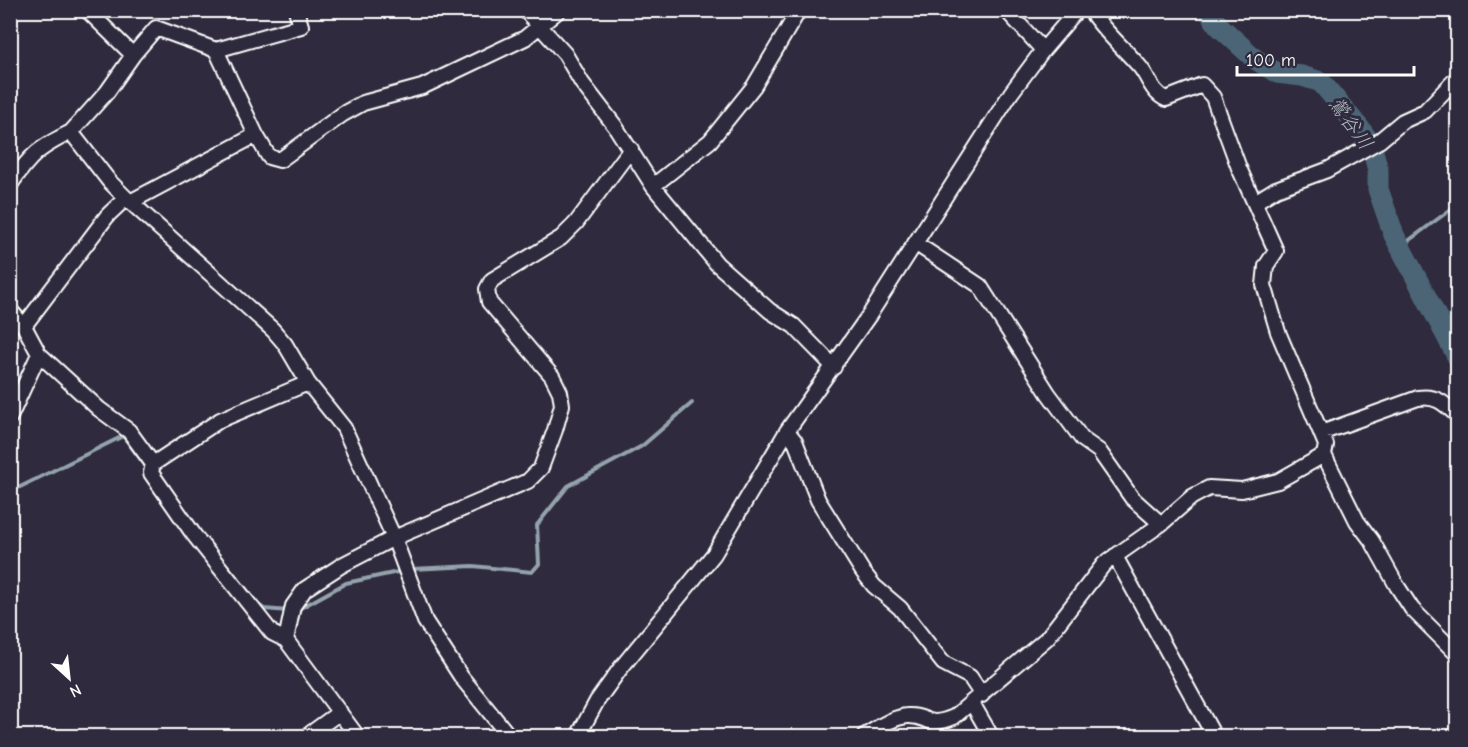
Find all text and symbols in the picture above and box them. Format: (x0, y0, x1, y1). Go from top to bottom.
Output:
scale bar (1237, 39, 1414, 77)
text: 100 m (1246, 50, 1296, 71)
water label: 鶯谷川 (1324, 92, 1378, 154)
north arrow (39, 648, 99, 708)
text: N (67, 680, 84, 701)

